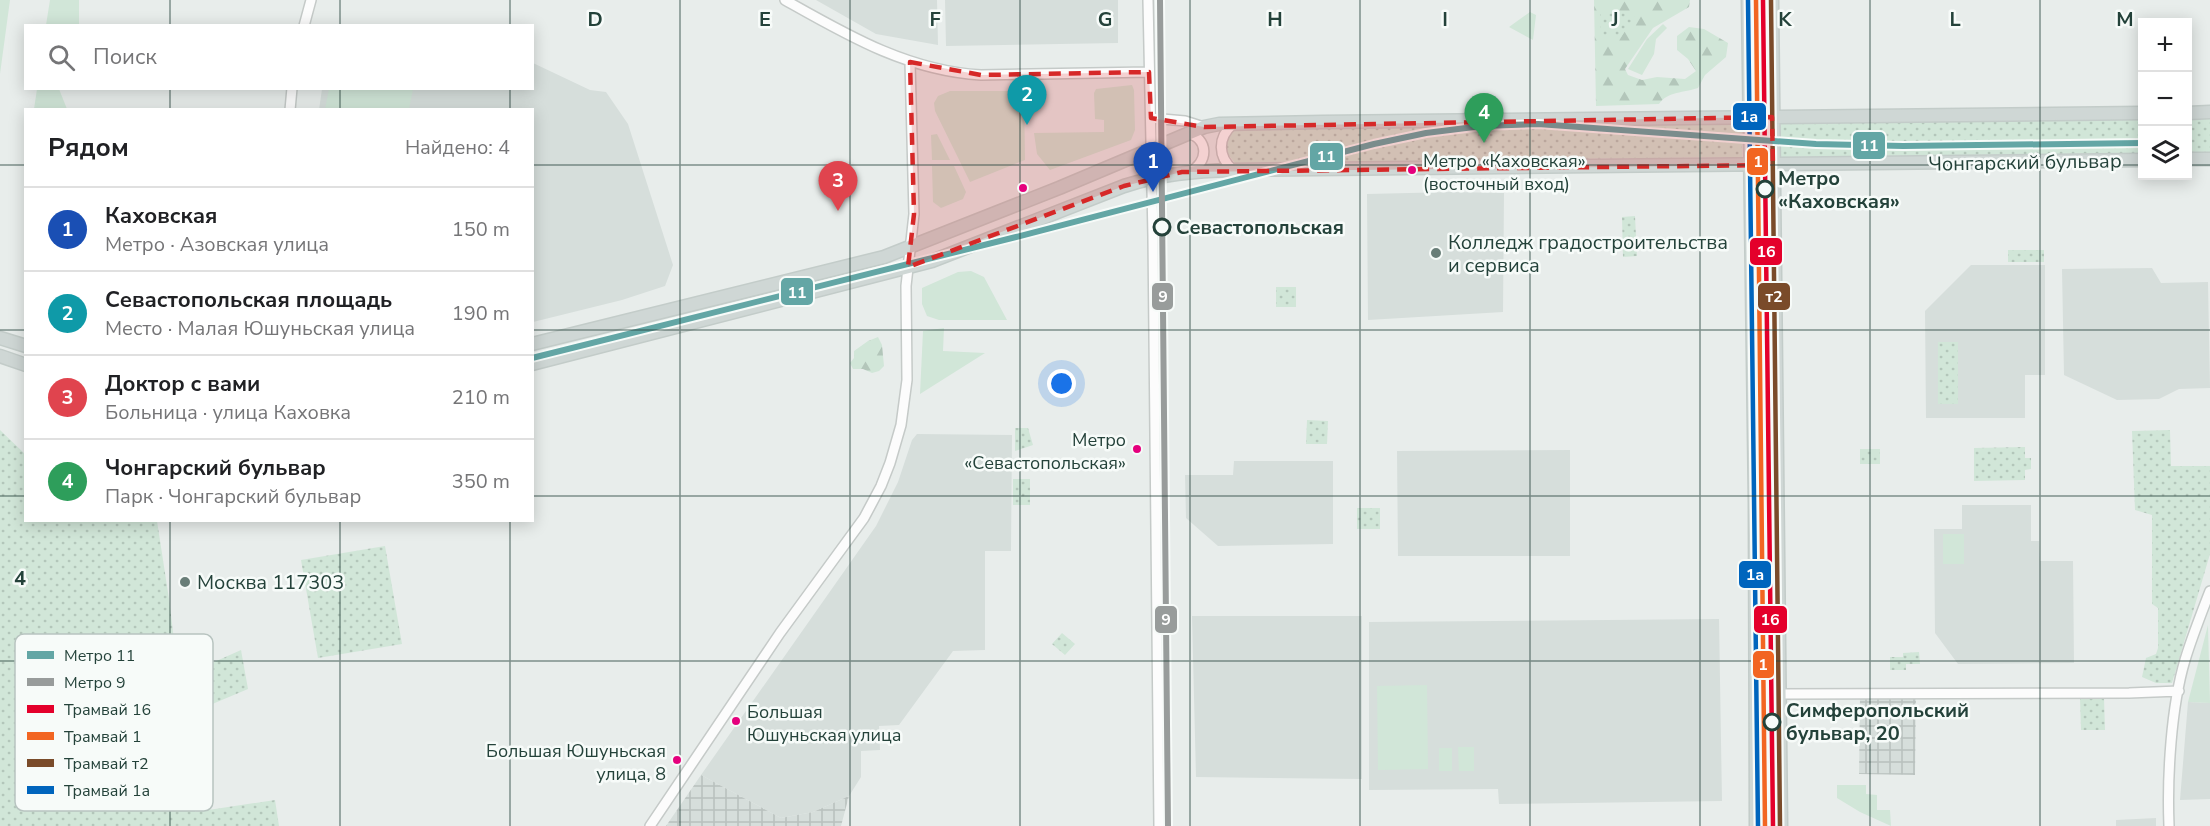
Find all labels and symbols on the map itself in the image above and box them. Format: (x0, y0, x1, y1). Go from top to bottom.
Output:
text: D (587, 6, 603, 33)
text: E (759, 6, 771, 33)
text: F (929, 6, 941, 33)
text: G (1098, 6, 1112, 33)
text: H (1267, 6, 1283, 33)
text: I (1442, 6, 1448, 33)
text: J (1610, 6, 1619, 33)
text: K (1778, 6, 1792, 33)
text: L (1949, 6, 1961, 33)
text: M (2116, 6, 2134, 33)
pin: 2 (1008, 76, 1046, 125)
pin: 4 (1464, 94, 1504, 143)
line badge: 1а (1732, 102, 1767, 131)
text: 1а (1740, 106, 1758, 128)
line badge: 11 (1852, 131, 1886, 160)
text: 11 (1859, 135, 1879, 157)
pin: 1 (1134, 142, 1172, 192)
line badge: 11 (1309, 142, 1344, 171)
text: 11 (1316, 146, 1336, 168)
line badge: 1 (1746, 147, 1769, 176)
street label: Чонгарский бульвар (1928, 147, 2122, 178)
place label: Метро «Каховская» (восточный вход) (1423, 149, 1586, 196)
text: 1 (1753, 151, 1763, 173)
pin: 3 (818, 162, 858, 211)
marker: Метро «Каховская» (восточный вход) (1406, 164, 1418, 176)
place label: Метро «Каховская» (1778, 165, 1900, 215)
marker: Метро «Каховская» (1756, 180, 1774, 198)
unlabelled marker (1017, 182, 1029, 194)
place label: Севастопольская (1176, 214, 1344, 241)
marker: Севастопольская (1153, 218, 1171, 236)
place label: Колледж градостроительства и сервиса (1448, 229, 1728, 279)
line badge: 16 (1749, 237, 1783, 266)
text: 16 (1756, 241, 1776, 263)
marker: Колледж градостроительства и сервиса (1429, 246, 1443, 260)
line badge: 11 (780, 277, 814, 306)
text: 11 (787, 282, 807, 304)
line badge: 9 (1151, 282, 1174, 311)
line badge: т2 (1757, 282, 1791, 311)
text: 9 (1158, 286, 1168, 308)
text: т2 (1765, 286, 1783, 308)
your location (1047, 369, 1076, 398)
place label: Метро «Севастопольская» (964, 428, 1126, 475)
marker: Метро «Севастопольская» (1131, 443, 1143, 455)
line badge: 1а (1738, 560, 1772, 589)
text: 1а (1746, 564, 1764, 586)
text: 4 (14, 565, 26, 592)
place label: Москва 117303 (197, 569, 344, 596)
marker: Москва 117303 (178, 575, 192, 589)
line badge: 9 (1154, 605, 1178, 634)
line badge: 16 (1753, 605, 1788, 634)
text: 9 (1161, 609, 1171, 631)
text: 16 (1760, 609, 1780, 631)
legend (15, 634, 213, 811)
text: Метро 11 (64, 645, 135, 667)
line badge: 1 (1752, 650, 1775, 679)
text: 1 (1758, 654, 1768, 676)
text: Метро 9 (64, 672, 126, 694)
place label: Симферопольский бульвар, 20 (1786, 697, 1969, 747)
text: Трамвай 16 (64, 699, 151, 721)
place label: Большая Юшуньская улица (747, 700, 902, 747)
marker: Симферопольский бульвар, 20 (1763, 713, 1781, 731)
marker: Большая Юшуньская улица (730, 715, 742, 727)
text: Трамвай 1 (64, 726, 142, 748)
place label: Большая Юшуньская улица, 8 (486, 739, 666, 786)
text: Трамвай т2 (64, 753, 149, 775)
marker: Большая Юшуньская улица, 8 (671, 754, 683, 766)
text: Трамвай 1а (64, 780, 150, 802)

